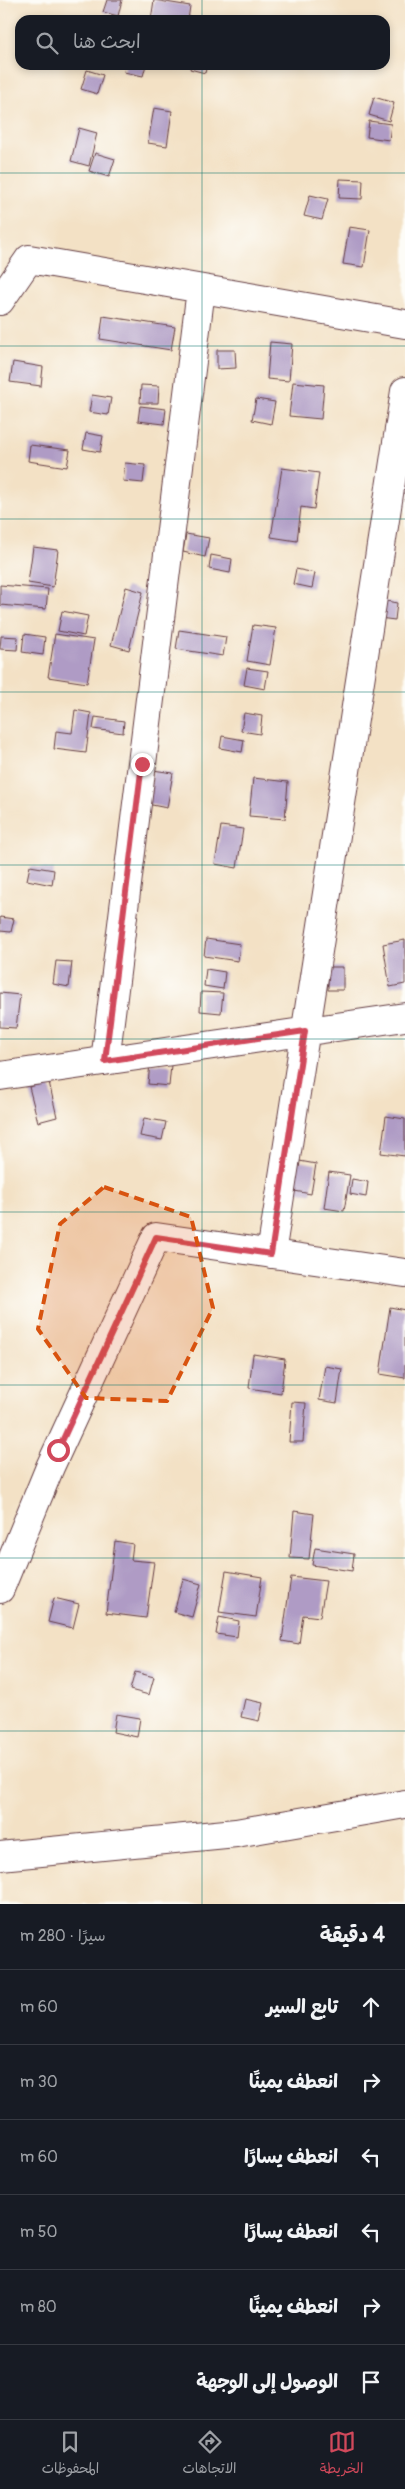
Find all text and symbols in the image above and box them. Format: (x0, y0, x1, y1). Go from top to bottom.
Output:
search box (15, 15, 390, 70)
icon: search (33, 29, 61, 57)
text: ابحث هنا (73, 30, 141, 54)
route end (131, 753, 154, 776)
route start (47, 1439, 70, 1462)
text: 4 دقيقة (320, 1922, 385, 1949)
text: سيرًا · 280 m (20, 1926, 106, 1946)
icon: ahead (357, 1993, 385, 2021)
text: تابع السير (266, 1995, 338, 2019)
text: 60 m (20, 1997, 58, 2017)
icon: right (357, 2068, 385, 2096)
text: انعطف يمينًا (249, 2070, 338, 2094)
text: 30 m (20, 2072, 58, 2092)
icon: left (357, 2143, 385, 2171)
text: انعطف يسارًا (244, 2145, 338, 2169)
text: 60 m (20, 2147, 58, 2167)
icon: left (357, 2218, 385, 2246)
text: انعطف يسارًا (244, 2220, 338, 2244)
text: 50 m (20, 2222, 57, 2242)
icon: right (357, 2293, 385, 2321)
text: انعطف يمينًا (249, 2295, 338, 2319)
text: 80 m (20, 2297, 57, 2317)
icon: arrive (357, 2368, 385, 2396)
text: الوصول إلى الوجهة (196, 2370, 338, 2394)
tab: المحفوظات (42, 2428, 99, 2481)
tab: الاتجاهات (182, 2428, 237, 2481)
tab: الخريطة (320, 2428, 363, 2481)

